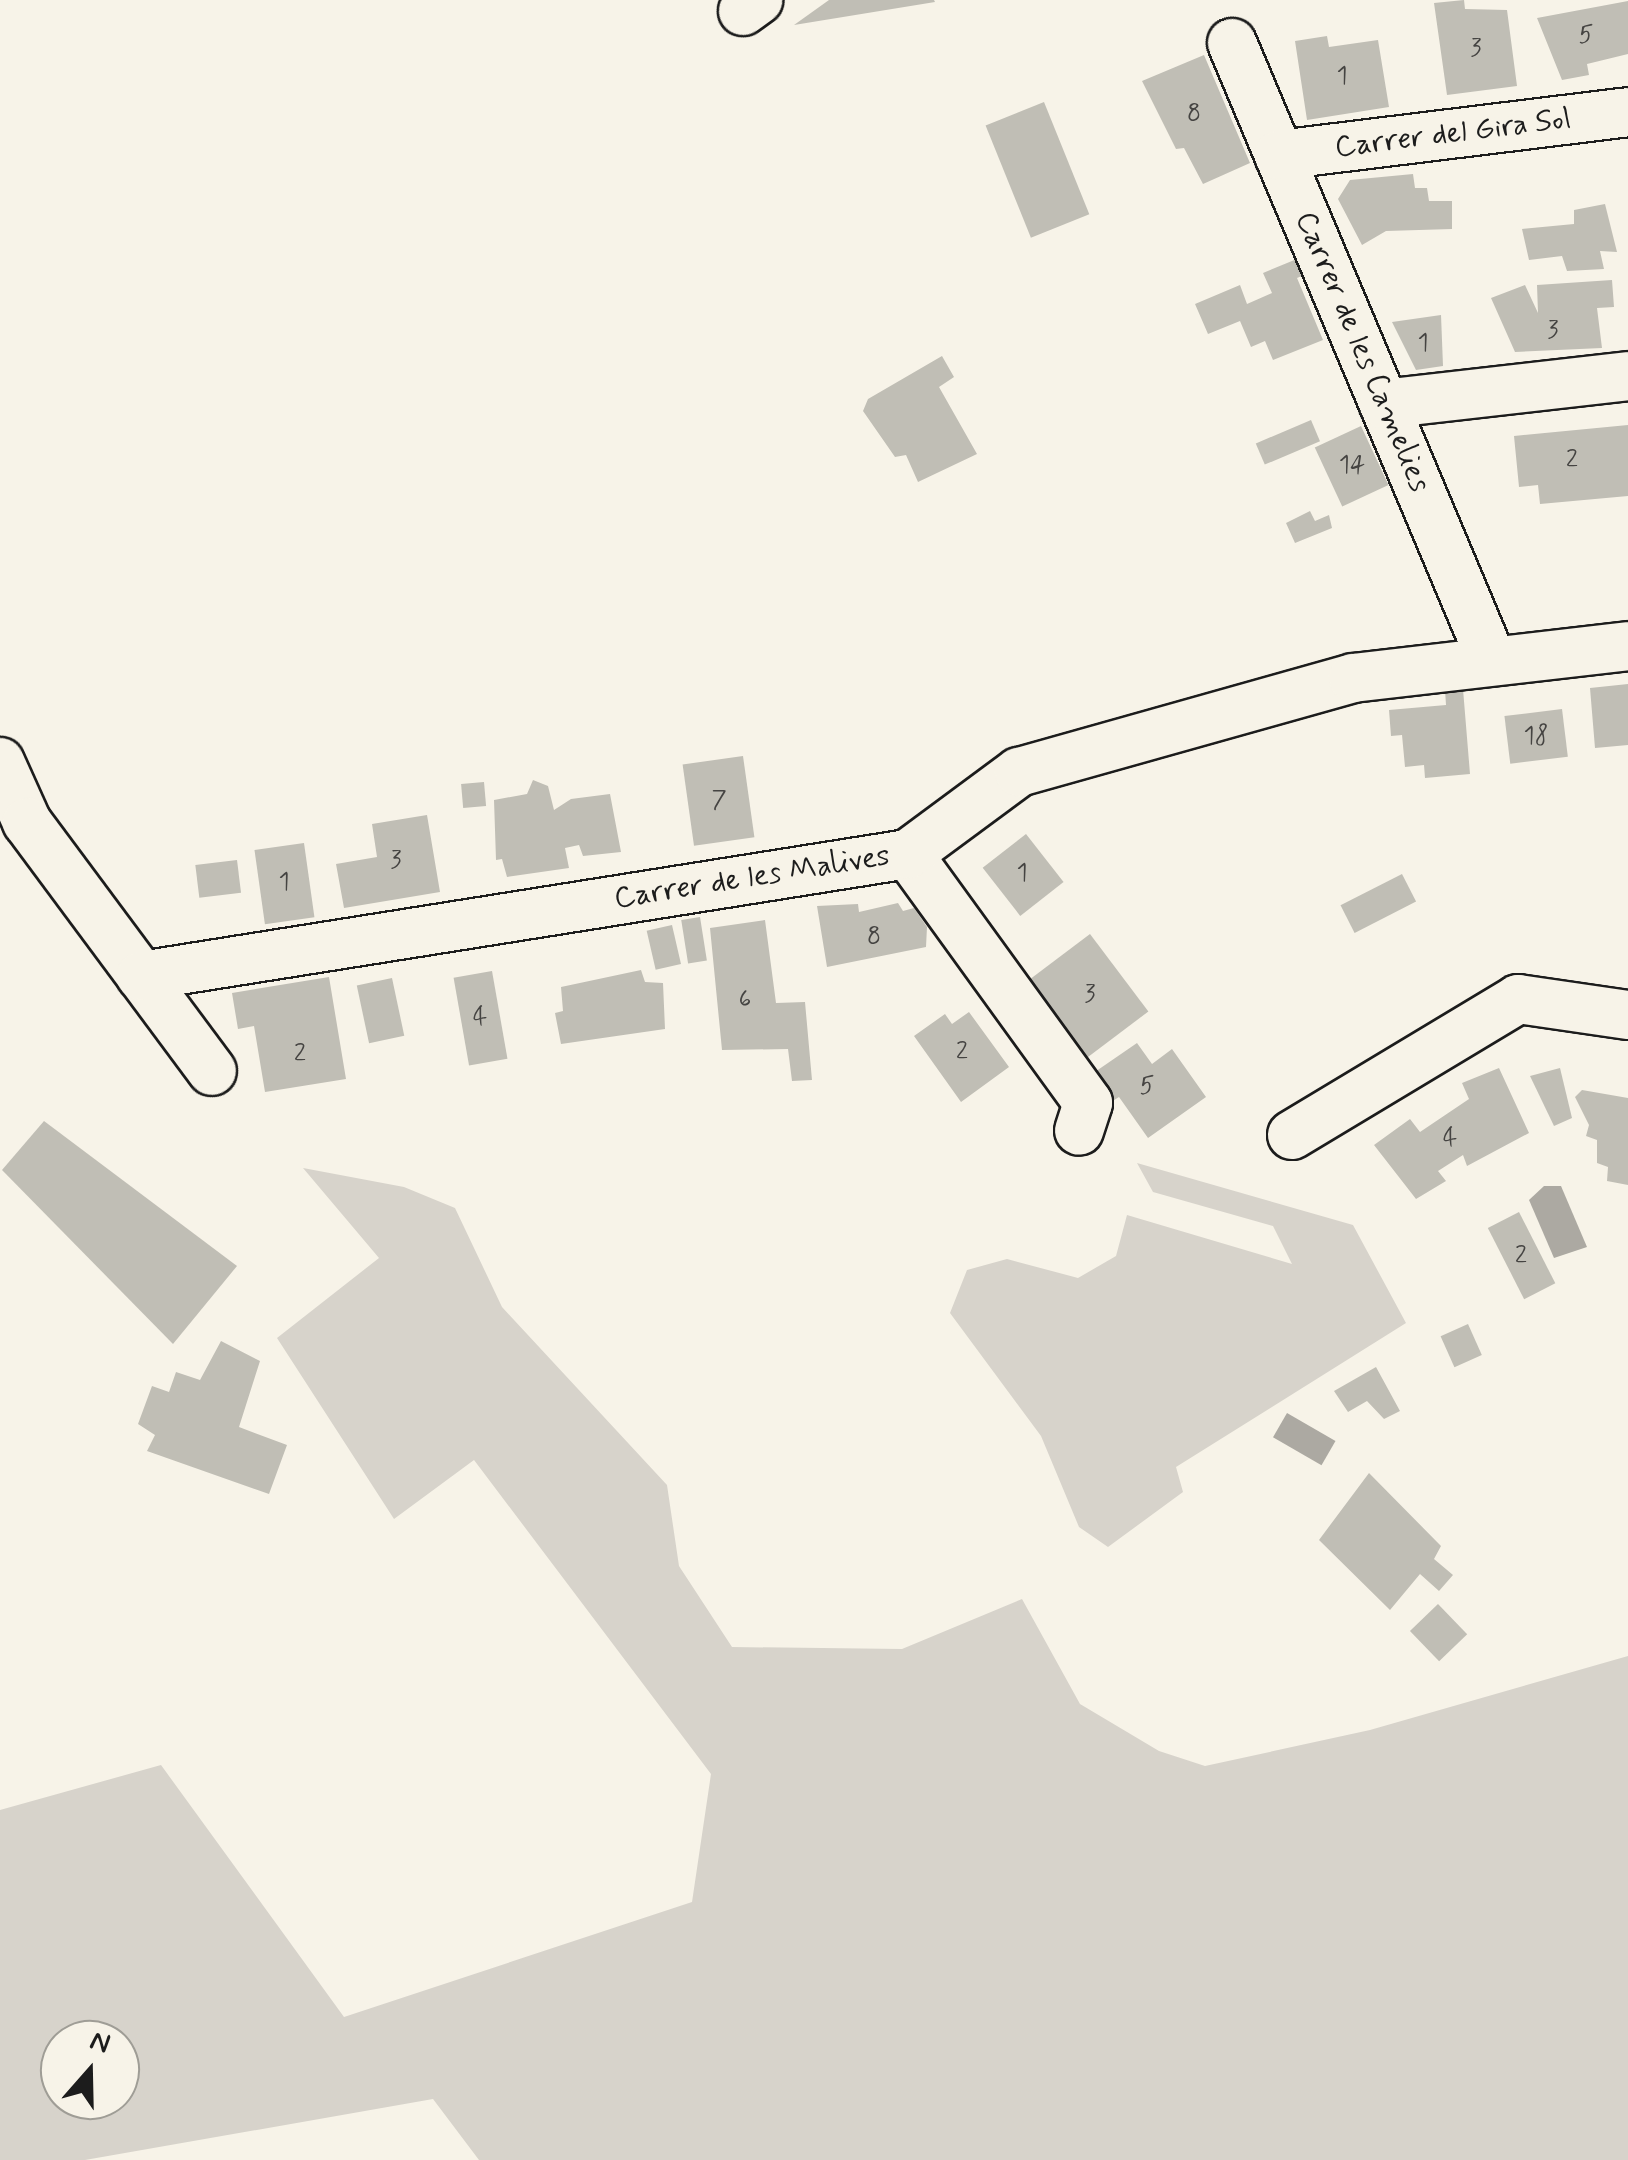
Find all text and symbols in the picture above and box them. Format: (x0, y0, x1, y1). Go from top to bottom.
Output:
house number: 5 (1579, 21, 1593, 51)
house number: 3 (1470, 34, 1482, 64)
house number: 1 (1336, 62, 1348, 92)
house number: 8 (1187, 99, 1201, 129)
street label: Carrer del Gira Sol (1332, 102, 1574, 166)
street label: Carrer de les Camelies (1286, 206, 1438, 498)
house number: 3 (1547, 316, 1559, 346)
house number: 1 (1417, 329, 1429, 359)
house number: 2 (1566, 445, 1578, 475)
house number: 14 (1339, 451, 1365, 481)
house number: 18 (1524, 722, 1548, 752)
house number: 7 (711, 786, 727, 816)
street label: Carrer de les Malives (612, 838, 892, 918)
house number: 3 (390, 846, 402, 876)
house number: 1 (1016, 859, 1028, 889)
house number: 1 (278, 868, 290, 898)
house number: 8 (867, 922, 881, 952)
house number: 3 (1084, 980, 1096, 1010)
house number: 6 (739, 985, 751, 1015)
house number: 4 (473, 1003, 487, 1033)
house number: 2 (956, 1037, 968, 1067)
house number: 2 (294, 1039, 306, 1069)
house number: 5 (1140, 1072, 1154, 1102)
house number: 4 (1443, 1124, 1457, 1154)
house number: 2 (1515, 1241, 1527, 1271)
north arrow (40, 2020, 140, 2120)
text: N (85, 2023, 115, 2064)

